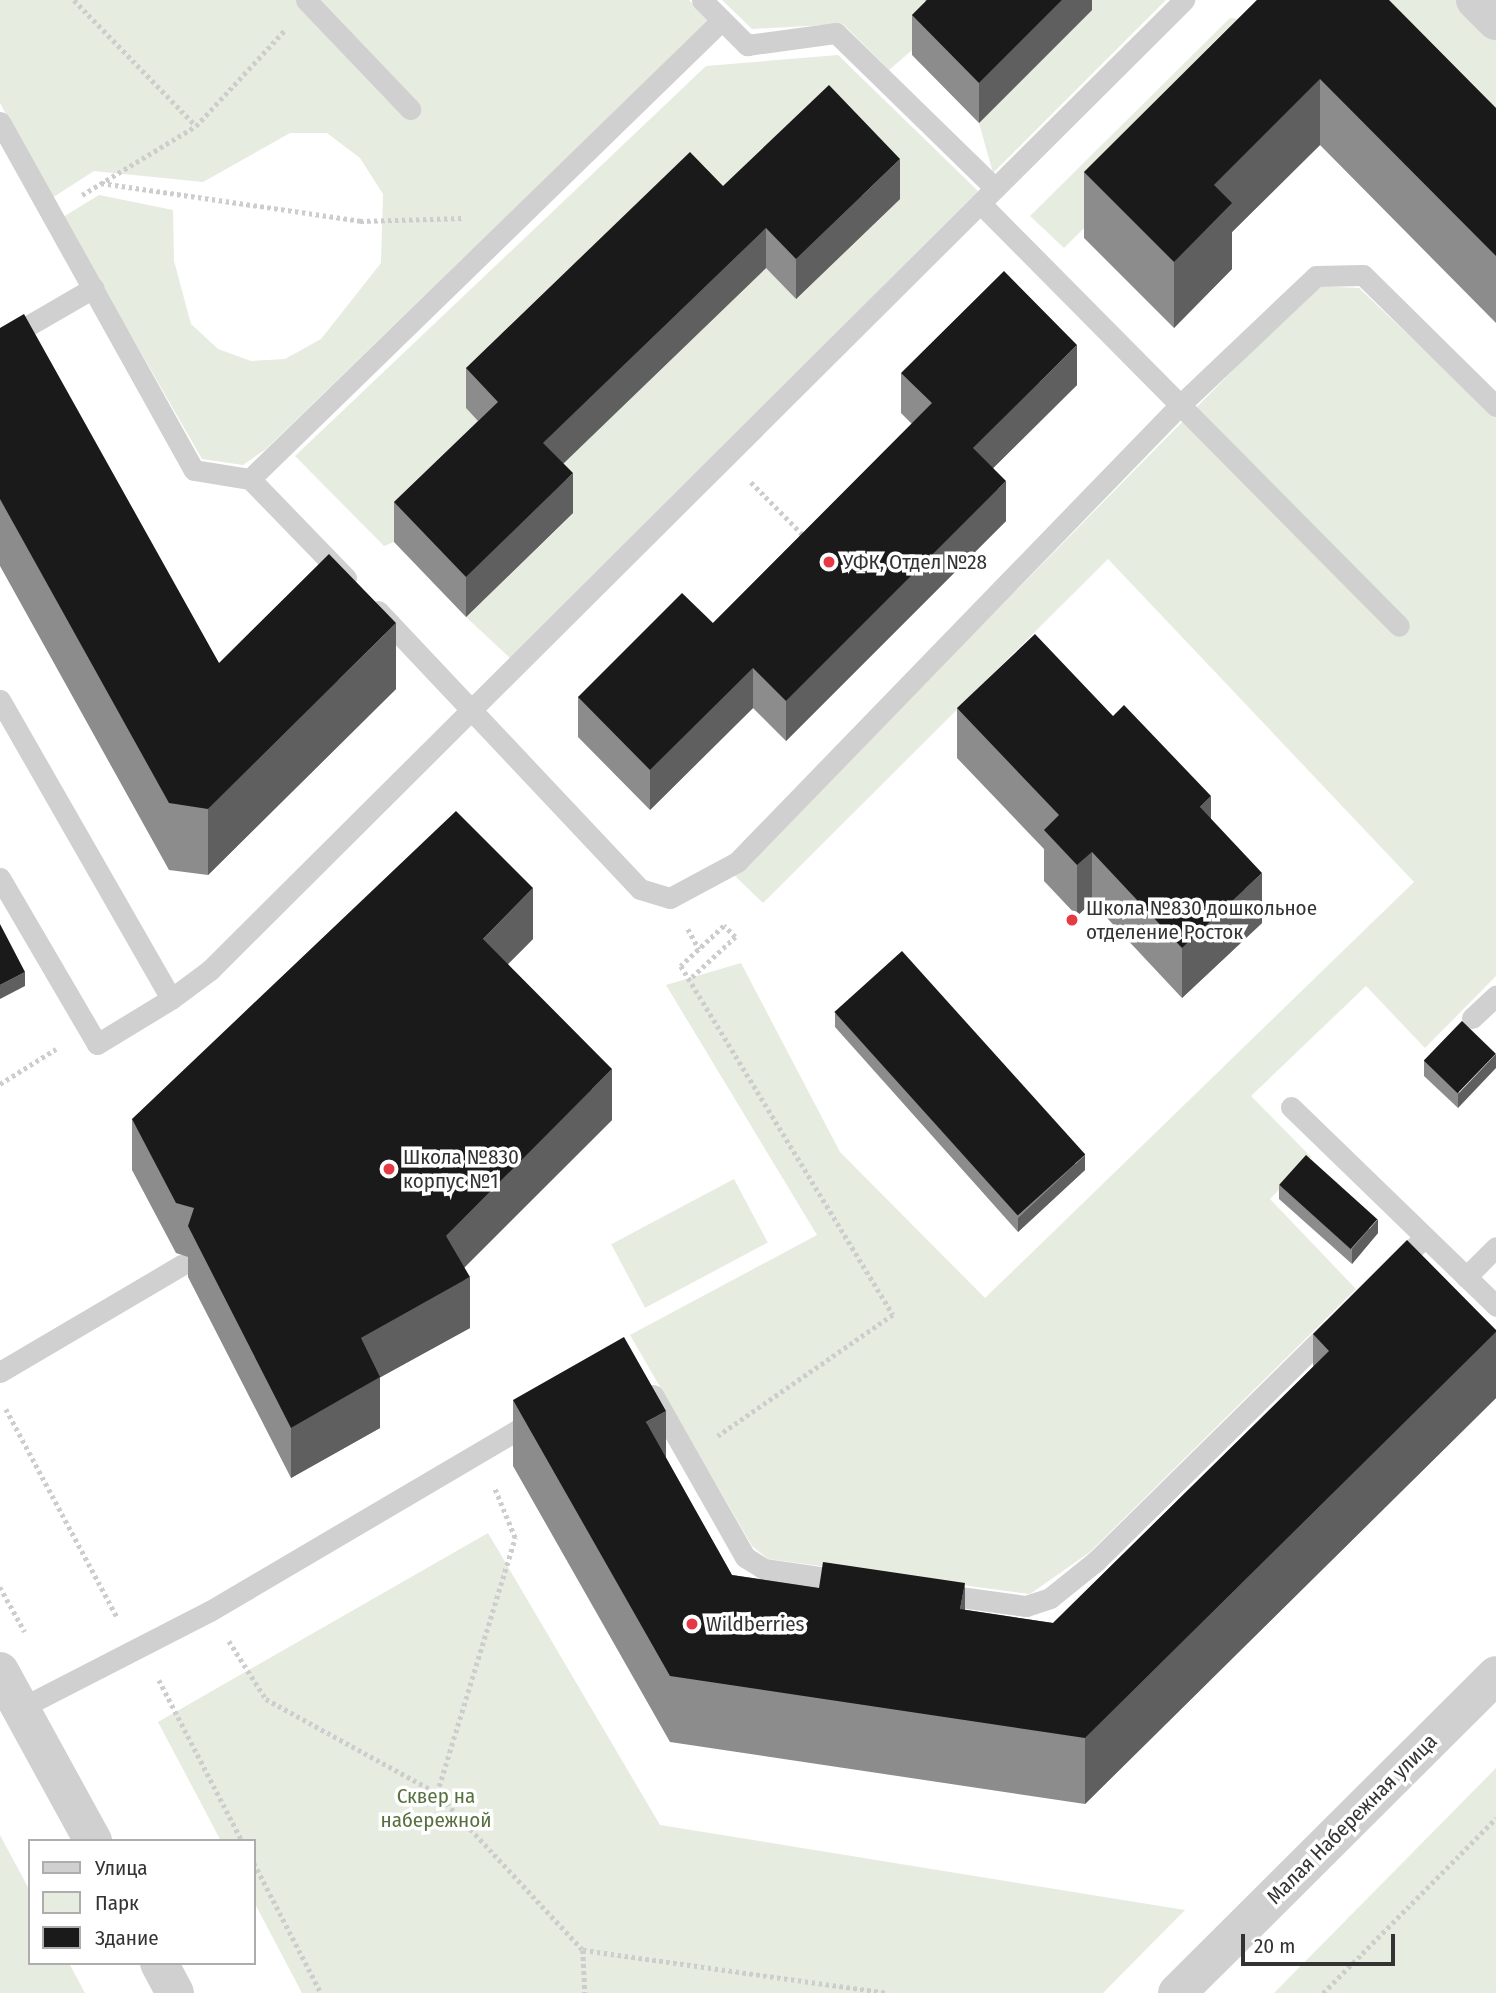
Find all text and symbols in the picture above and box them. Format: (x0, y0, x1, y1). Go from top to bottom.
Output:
place label: УФК, Отдел №28 (843, 549, 987, 575)
marker: УФК, Отдел №28 (821, 554, 837, 570)
place label: Школа №830 дошкольное отделение Росток (1086, 895, 1317, 945)
marker: Школа №830 дошкольное отделение Росток (1064, 912, 1080, 928)
place label: Школа №830 корпус №1 (403, 1144, 519, 1194)
marker: Школа №830 корпус №1 (381, 1161, 397, 1177)
place label: Wildberries (706, 1611, 805, 1637)
marker: Wildberries (684, 1616, 700, 1632)
street label: Малая Набережная улица (1262, 1729, 1442, 1909)
park label: Сквер на набережной (380, 1783, 492, 1833)
legend (28, 1839, 256, 1965)
text: Улица (95, 1855, 148, 1881)
text: Парк (95, 1890, 139, 1916)
scale bar (1244, 1920, 1398, 1964)
text: Здание (95, 1925, 159, 1951)
text: 20 m (1254, 1933, 1295, 1959)

